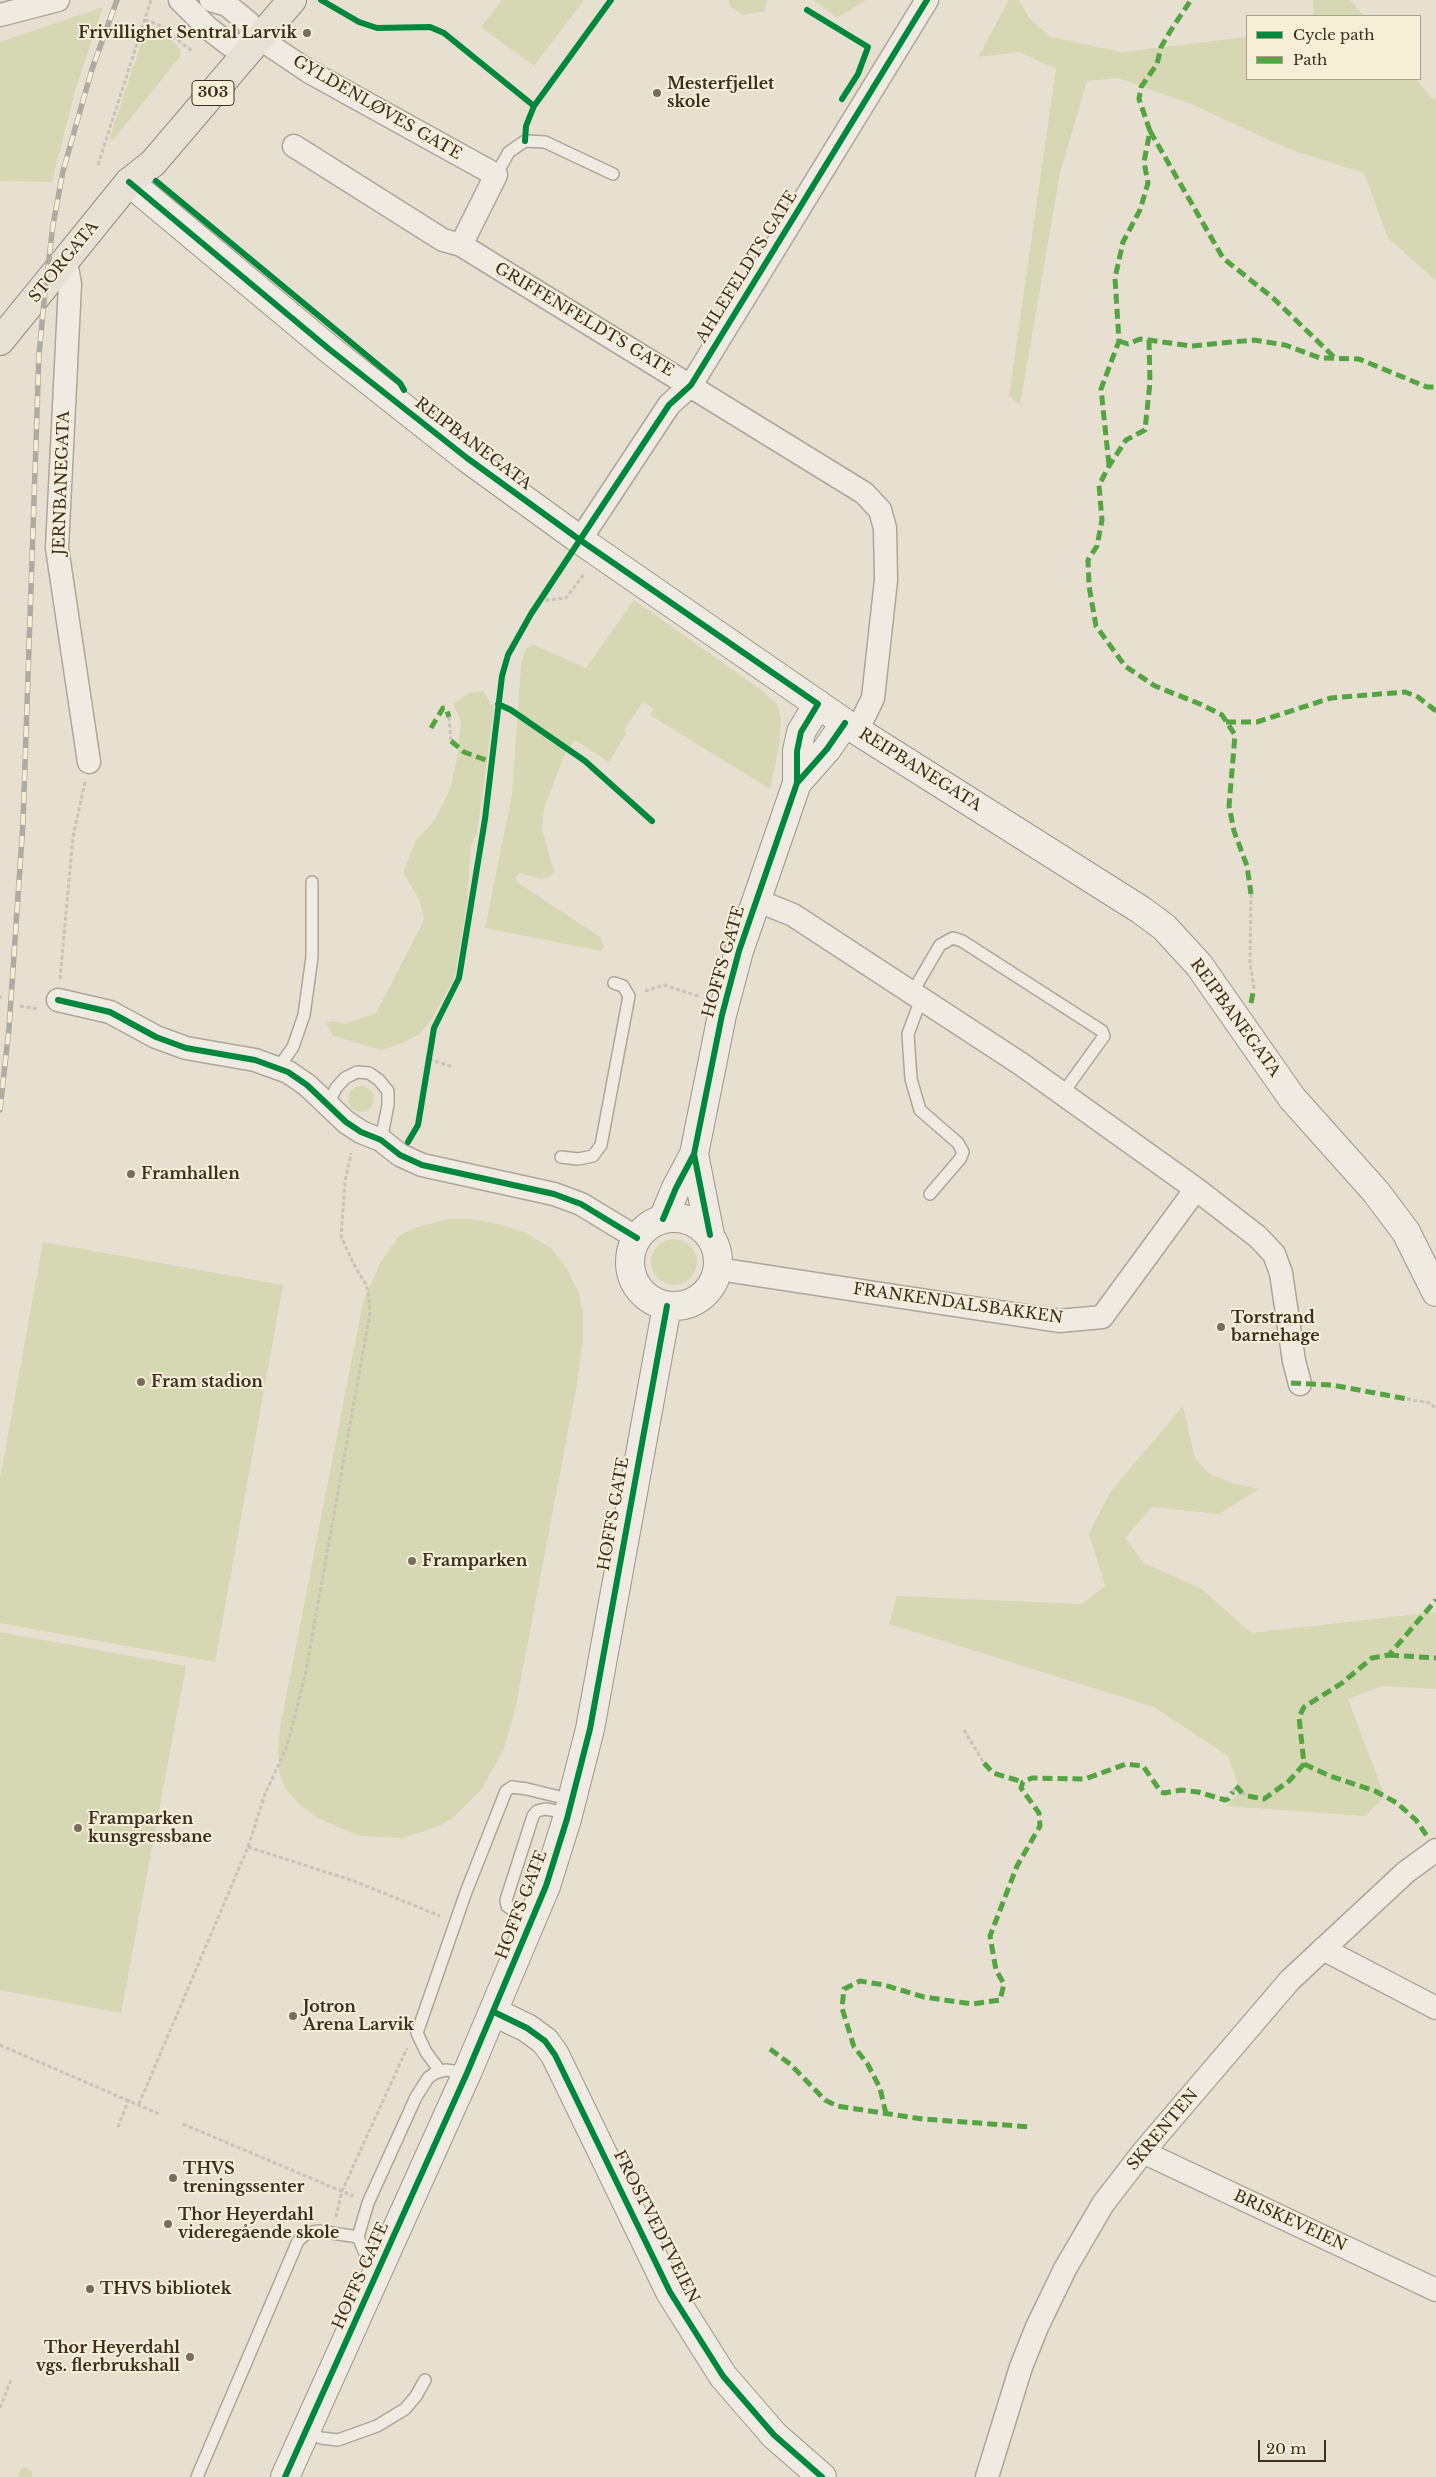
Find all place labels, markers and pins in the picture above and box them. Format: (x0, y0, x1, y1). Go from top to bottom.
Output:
place label: Frivillighet Sentral Larvik (78, 23, 297, 43)
marker: Frivillighet Sentral Larvik (301, 27, 313, 39)
place label: Mesterfjellet skole (667, 74, 774, 112)
marker: Mesterfjellet skole (651, 87, 663, 99)
place label: Framhallen (141, 1164, 240, 1184)
marker: Framhallen (125, 1168, 137, 1180)
place label: Torstrand barnehage (1231, 1308, 1320, 1346)
marker: Torstrand barnehage (1215, 1321, 1227, 1333)
place label: Fram stadion (151, 1372, 263, 1392)
marker: Fram stadion (135, 1376, 147, 1388)
place label: Framparken (422, 1551, 527, 1571)
marker: Framparken (406, 1555, 418, 1567)
place label: Framparken kunsgressbane (88, 1809, 212, 1847)
marker: Framparken kunsgressbane (72, 1822, 84, 1834)
place label: Jotron Arena Larvik (303, 1997, 414, 2035)
marker: Jotron Arena Larvik (287, 2010, 299, 2022)
place label: THVS treningssenter (183, 2159, 304, 2197)
marker: THVS treningssenter (167, 2172, 179, 2184)
place label: Thor Heyerdahl videregående skole (178, 2205, 339, 2243)
marker: Thor Heyerdahl videregående skole (162, 2218, 174, 2230)
place label: THVS bibliotek (100, 2279, 231, 2299)
marker: THVS bibliotek (84, 2283, 96, 2295)
place label: Thor Heyerdahl vgs. flerbrukshall (36, 2338, 180, 2376)
marker: Thor Heyerdahl vgs. flerbrukshall (184, 2351, 196, 2363)

